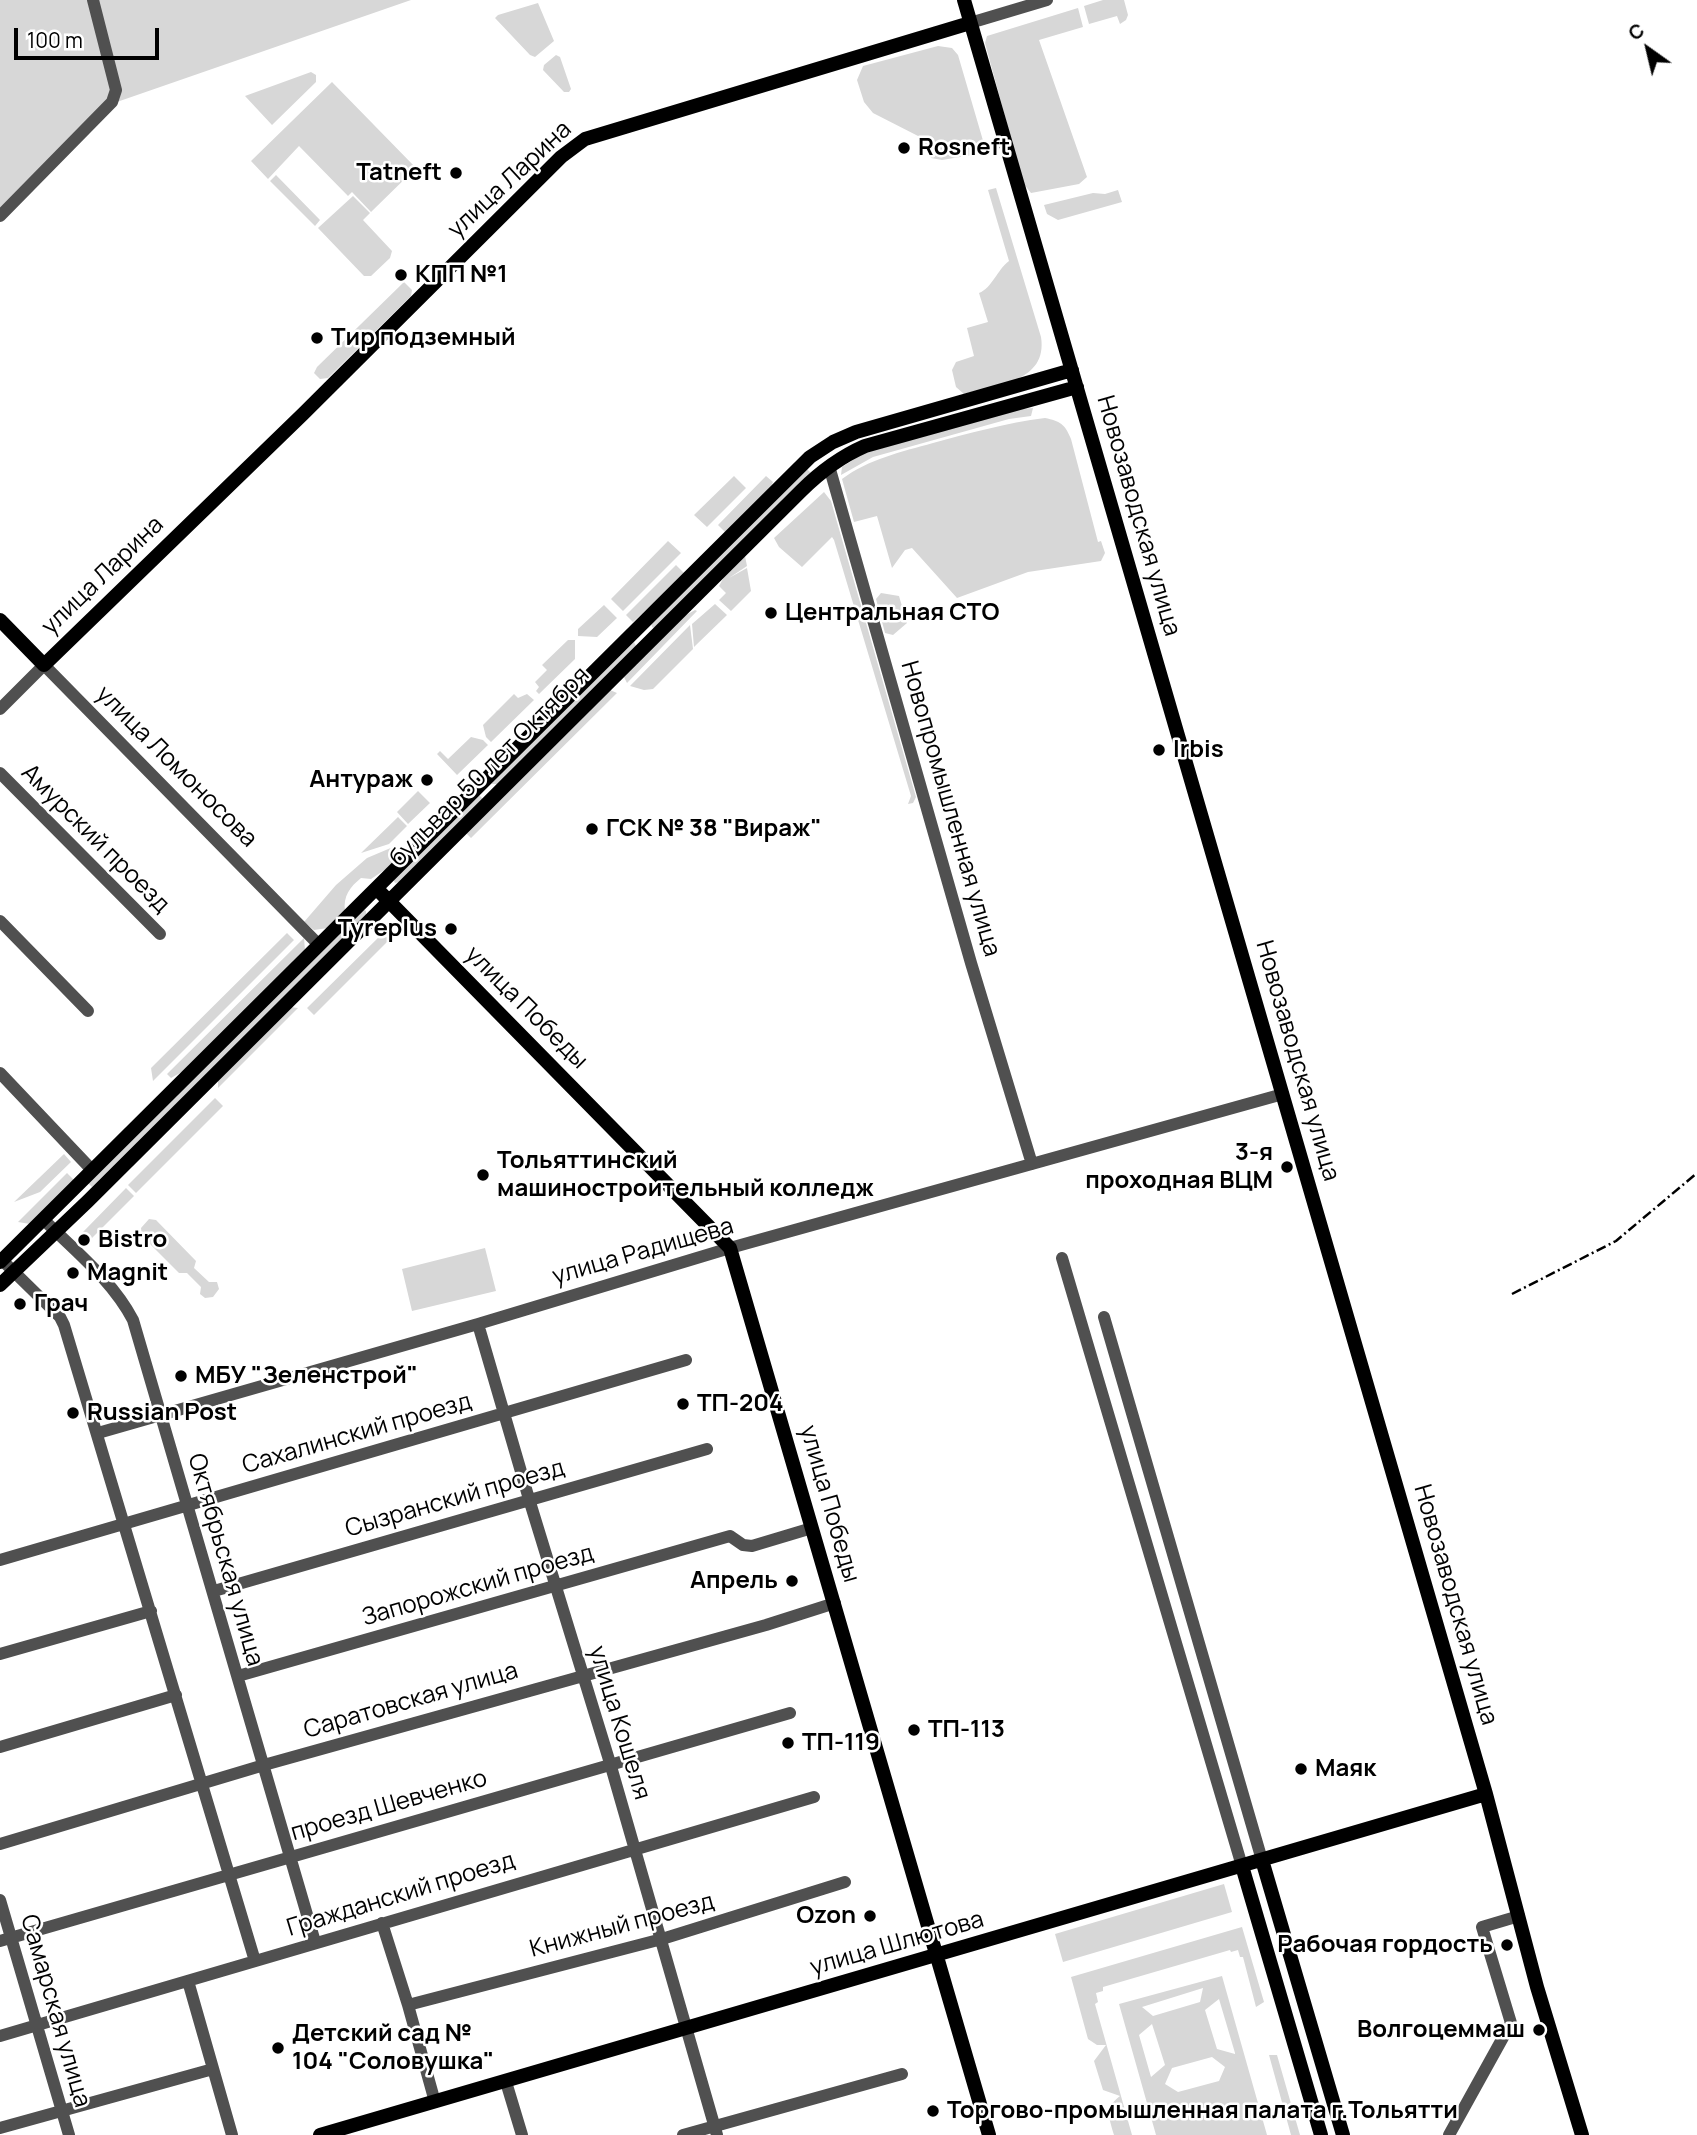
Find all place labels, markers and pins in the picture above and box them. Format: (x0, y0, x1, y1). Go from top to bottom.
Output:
place label: Rosneft (918, 134, 1010, 162)
marker: Rosneft (896, 140, 912, 156)
place label: Tatneft (356, 159, 442, 187)
marker: Tatneft (448, 165, 464, 181)
place label: КПП №1 (415, 261, 508, 289)
marker: КПП №1 (393, 267, 409, 283)
place label: Тир подземный (331, 324, 516, 352)
marker: Тир подземный (309, 330, 325, 346)
place label: Центральная СТО (785, 599, 999, 627)
marker: Центральная СТО (763, 605, 779, 621)
place label: Irbis (1173, 736, 1224, 764)
marker: Irbis (1151, 742, 1167, 758)
place label: Антураж (309, 766, 413, 794)
marker: Антураж (419, 772, 435, 788)
place label: ГСК № 38 "Вираж" (606, 815, 822, 843)
marker: ГСК № 38 "Вираж" (584, 821, 600, 837)
place label: Tyreplus (338, 915, 437, 943)
marker: Tyreplus (443, 921, 459, 937)
place label: 3-я проходная ВЦМ (1085, 1139, 1273, 1195)
place label: Тольяттинский машиностроительный колледж (497, 1147, 874, 1203)
marker: 3-я проходная ВЦМ (1279, 1159, 1295, 1175)
marker: Тольяттинский машиностроительный колледж (475, 1167, 491, 1183)
place label: Bistro (98, 1226, 167, 1254)
marker: Bistro (76, 1232, 92, 1248)
place label: Magnit (87, 1259, 168, 1287)
marker: Magnit (65, 1265, 81, 1281)
place label: Грач (34, 1290, 88, 1318)
marker: Грач (12, 1296, 28, 1312)
place label: МБУ "Зеленстрой" (195, 1362, 418, 1390)
marker: МБУ "Зеленстрой" (173, 1368, 189, 1384)
place label: ТП-204 (697, 1390, 784, 1418)
marker: ТП-204 (675, 1396, 691, 1412)
place label: Russian Post (87, 1399, 237, 1427)
marker: Russian Post (65, 1405, 81, 1421)
place label: Апрель (690, 1567, 778, 1595)
marker: Апрель (784, 1573, 800, 1589)
place label: ТП-113 (928, 1716, 1005, 1744)
marker: ТП-113 (906, 1722, 922, 1738)
place label: ТП-119 (802, 1729, 880, 1757)
marker: ТП-119 (780, 1735, 796, 1751)
place label: Маяк (1315, 1755, 1376, 1783)
marker: Маяк (1293, 1761, 1309, 1777)
place label: Ozon (796, 1902, 856, 1930)
marker: Ozon (862, 1908, 878, 1924)
place label: Рабочая гордость (1277, 1931, 1493, 1959)
marker: Рабочая гордость (1499, 1937, 1515, 1953)
place label: Волгоцеммаш (1357, 2016, 1525, 2044)
place label: Детский сад № 104 "Соловушка" (292, 2020, 494, 2076)
marker: Волгоцеммаш (1531, 2022, 1547, 2038)
marker: Детский сад № 104 "Соловушка" (270, 2040, 286, 2056)
place label: Торгово-промышленная палата г.Тольятти (947, 2097, 1458, 2125)
marker: Торгово-промышленная палата г.Тольятти (925, 2103, 941, 2119)

